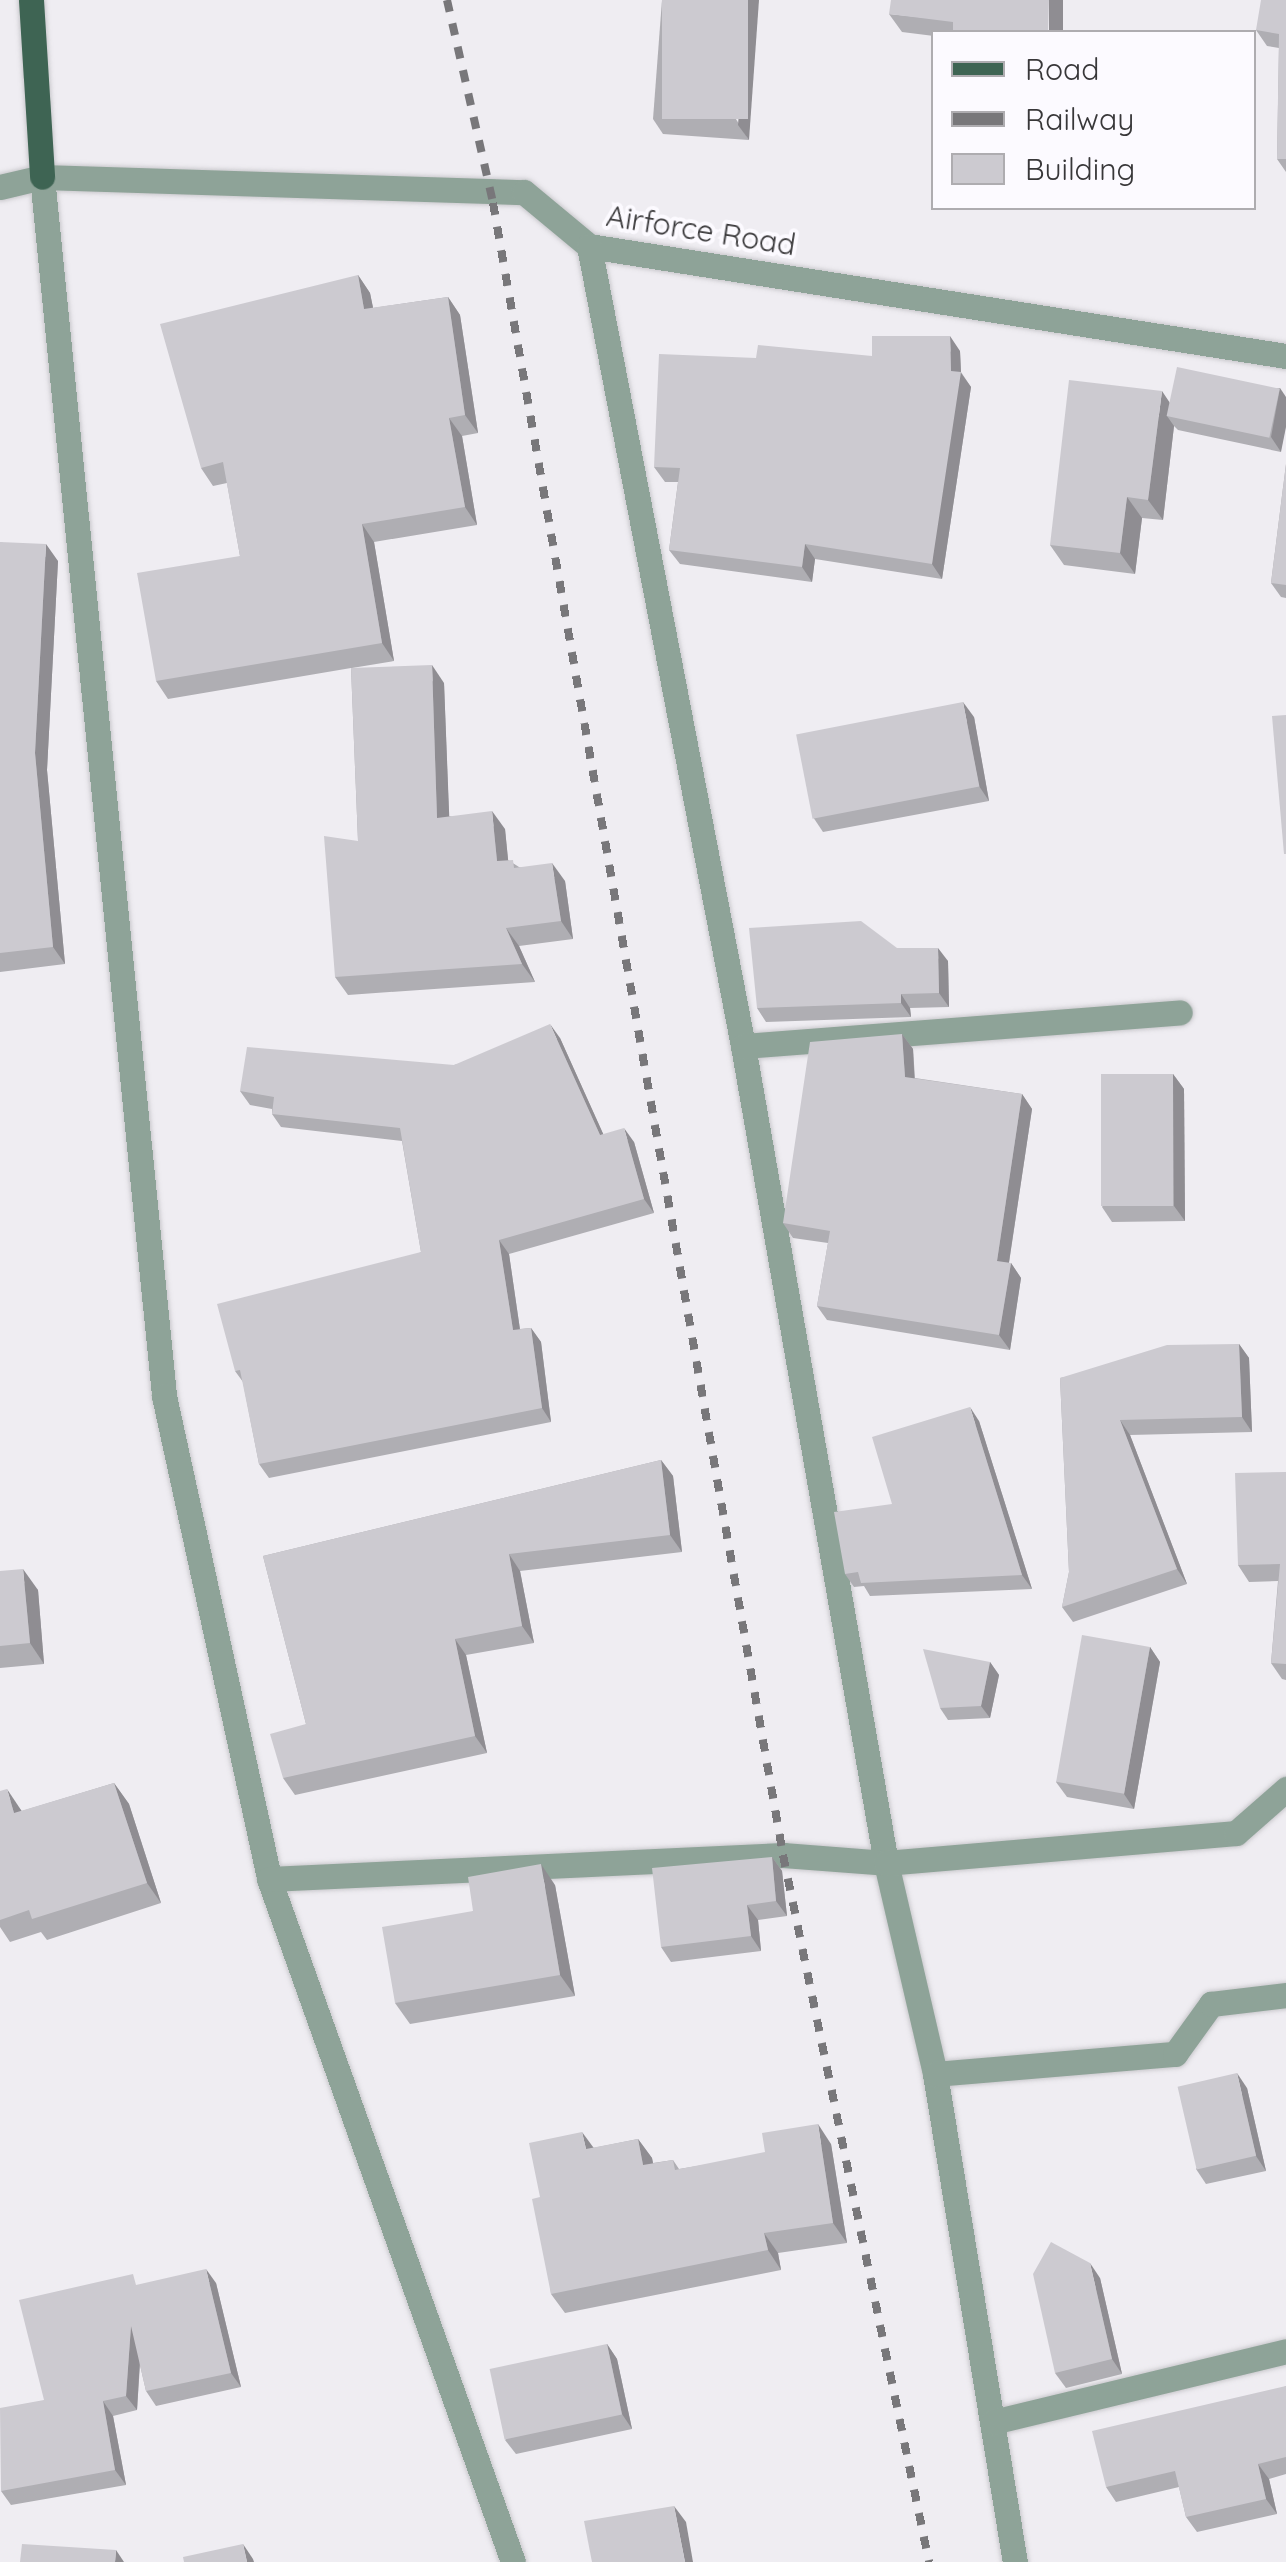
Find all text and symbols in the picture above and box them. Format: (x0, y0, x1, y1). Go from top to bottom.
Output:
legend (931, 30, 1256, 210)
text: Road (1025, 50, 1099, 88)
text: Railway (1025, 100, 1134, 138)
text: Building (1025, 150, 1135, 188)
street label: Airforce Road (604, 197, 798, 263)

